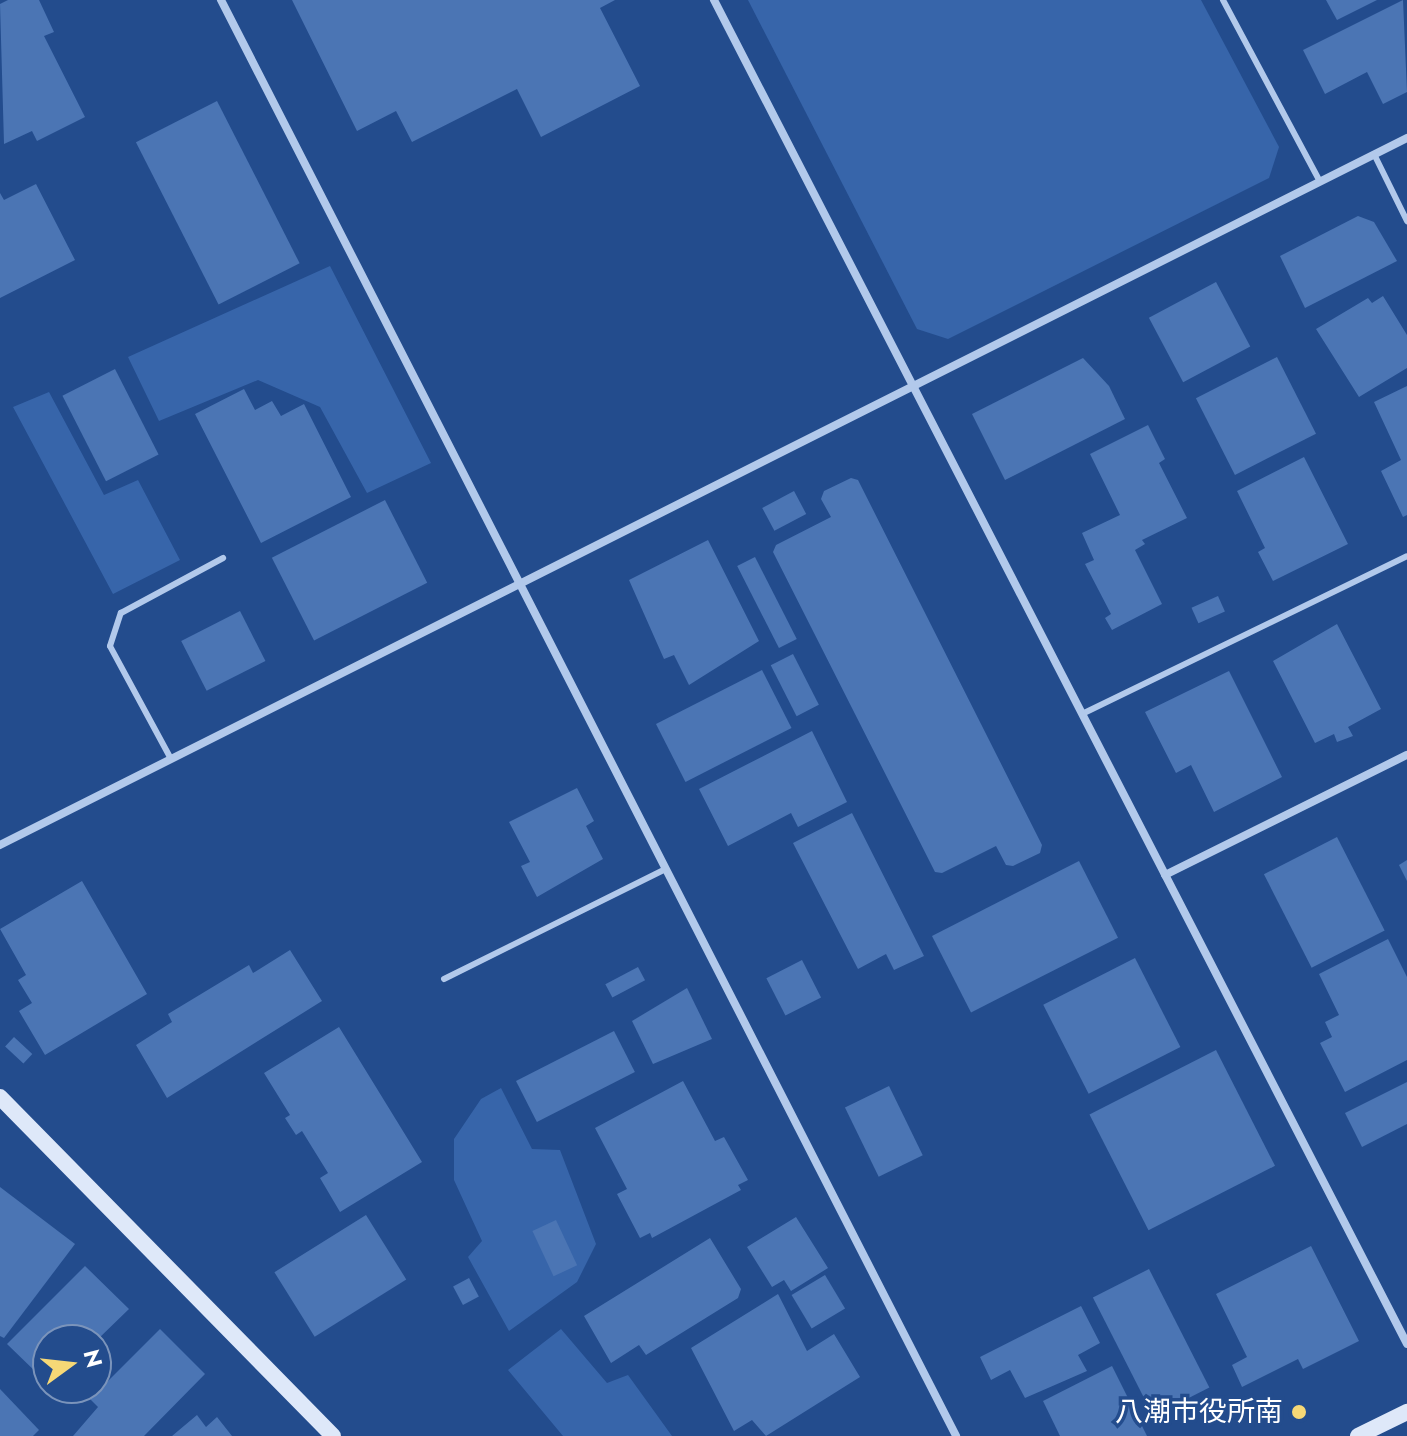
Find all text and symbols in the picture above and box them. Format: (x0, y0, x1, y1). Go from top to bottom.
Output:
north arrow (32, 1324, 112, 1404)
text: N (76, 1346, 111, 1371)
place label: 八潮市役所南 (1115, 1395, 1283, 1429)
marker: 八潮市役所南 (1290, 1403, 1308, 1421)

